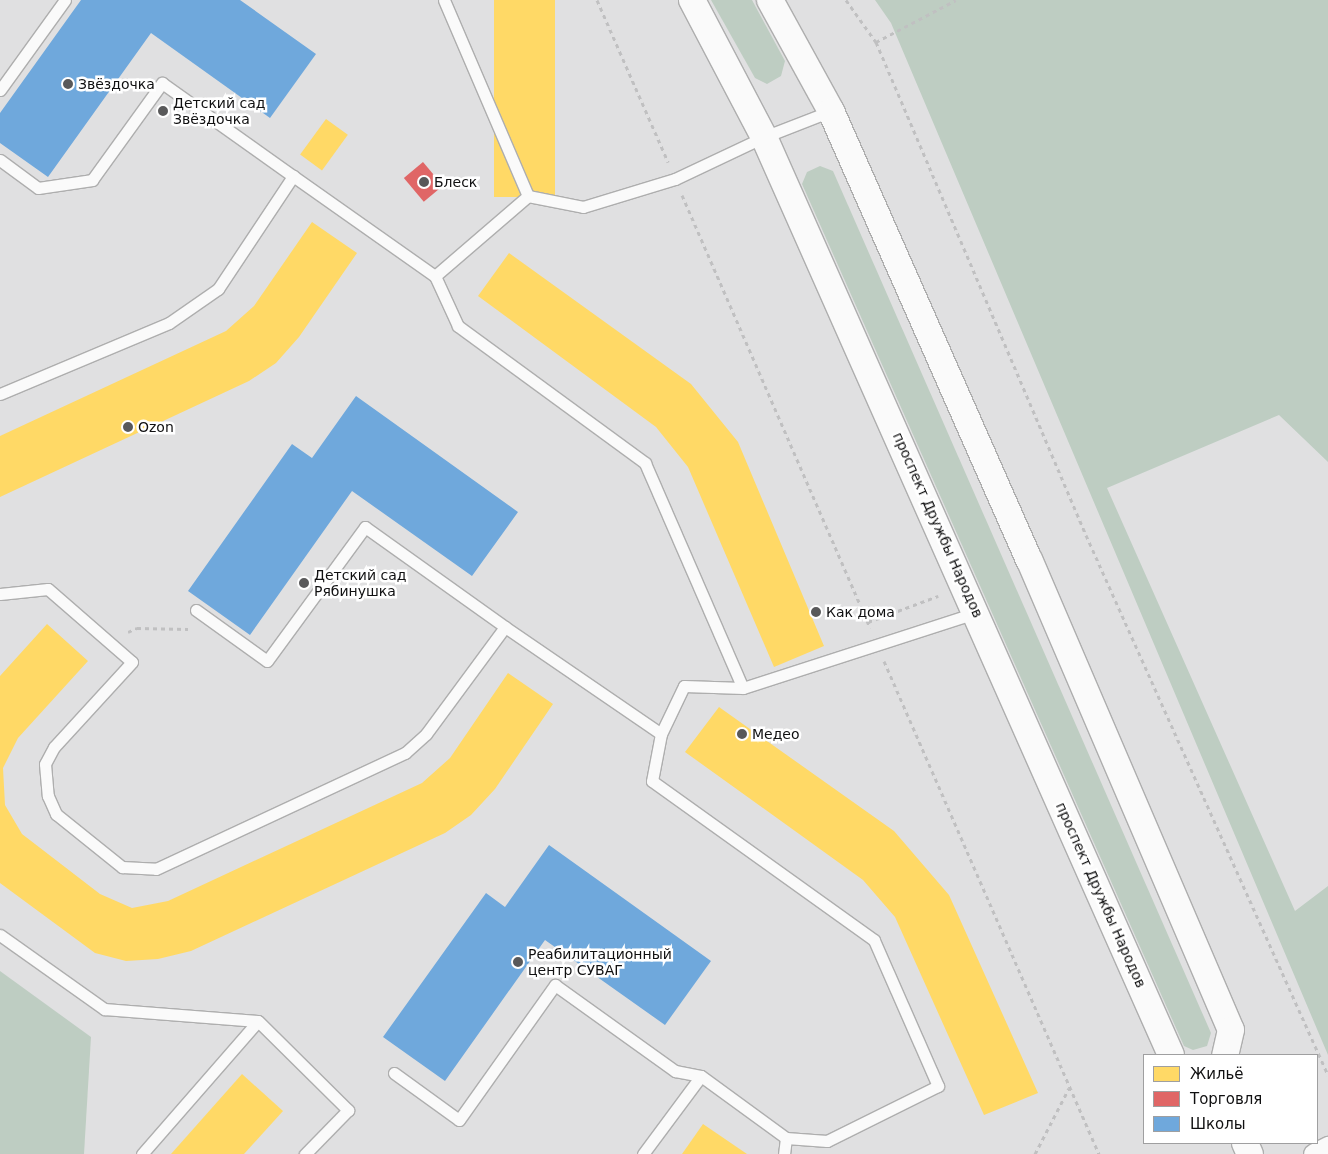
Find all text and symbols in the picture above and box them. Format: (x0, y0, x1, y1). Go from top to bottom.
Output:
place label: Звёздочка (78, 76, 155, 92)
marker: Звёздочка (62, 78, 74, 90)
place label: Детский сад Звёздочка (173, 95, 265, 128)
marker: Детский сад Звёздочка (157, 105, 169, 117)
place label: Блеск (434, 174, 477, 190)
marker: Блеск (418, 176, 430, 188)
place label: Ozon (138, 419, 174, 435)
marker: Ozon (122, 421, 134, 433)
street label: проспект Дружбы Народов (889, 430, 987, 620)
place label: Детский сад Рябинушка (314, 567, 406, 600)
marker: Детский сад Рябинушка (298, 577, 310, 589)
place label: Как дома (826, 604, 895, 620)
marker: Как дома (810, 606, 822, 618)
place label: Медео (752, 726, 800, 742)
marker: Медео (736, 728, 748, 740)
street label: проспект Дружбы Народов (1052, 800, 1150, 990)
place label: Реабилитационный центр СУВАГ (528, 946, 672, 979)
marker: Реабилитационный центр СУВАГ (512, 956, 524, 968)
legend (1143, 1054, 1318, 1144)
text: Жильё (1190, 1065, 1244, 1083)
text: Торговля (1190, 1090, 1262, 1108)
text: Школы (1190, 1115, 1246, 1133)

